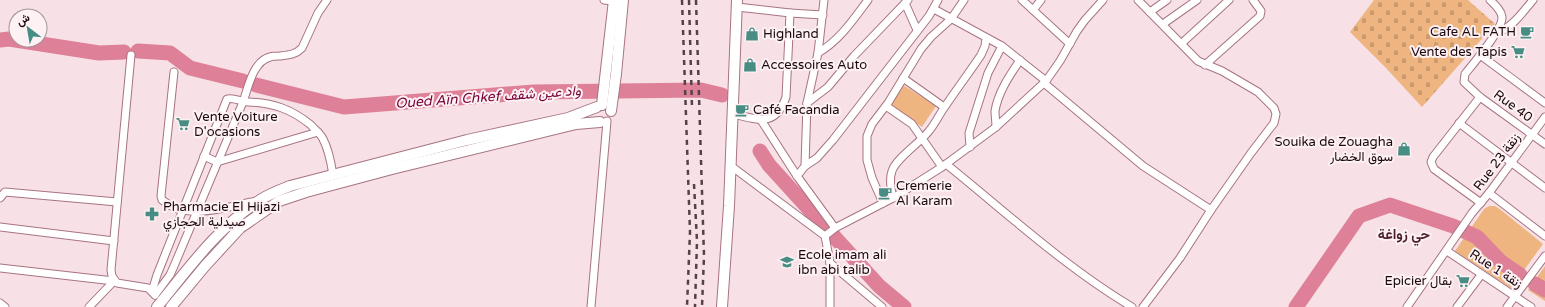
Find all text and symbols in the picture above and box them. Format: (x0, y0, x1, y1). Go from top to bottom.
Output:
north arrow (8, 8, 48, 48)
text: ش (14, 11, 32, 29)
place label: Cafe AL FATH (1430, 24, 1516, 40)
cafe icon: Cafe AL FATH (1519, 24, 1535, 40)
shop icon: Highland (744, 26, 760, 42)
place label: Highland (763, 26, 819, 42)
place label: Vente des Tapis (1411, 44, 1507, 60)
supermarket icon: Vente des Tapis (1510, 44, 1526, 60)
shop icon: Accessoires Auto (742, 57, 758, 73)
place label: Accessoires Auto (761, 57, 867, 73)
water label: Oued Aïn Chkef واد عين شقف (394, 82, 582, 112)
street label: Rue 40 (1490, 87, 1536, 125)
cafe icon: Café Facandia (734, 102, 750, 118)
place label: Café Facandia (753, 102, 840, 118)
place label: Vente Voiture D'ocasions (194, 109, 278, 140)
supermarket icon: Vente Voiture D'ocasions (175, 116, 191, 132)
street label: Rue 23 زنقة (1470, 130, 1524, 194)
place label: Souika de Zouagha سوق الخضار (1275, 134, 1393, 165)
shop icon: Souika de Zouagha سوق الخضار (1396, 141, 1412, 157)
place label: Cremerie Al Karam (896, 178, 952, 209)
cafe icon: Cremerie Al Karam (877, 185, 893, 201)
place label: Pharmacie El Hijazi صيدلية الحجازي (163, 199, 280, 232)
pharmacy icon: Pharmacie El Hijazi صيدلية الحجازي (144, 206, 160, 222)
district label: حي زواغة (1378, 226, 1431, 246)
street label: Rue 1 زنقة (1467, 246, 1525, 292)
place label: Ecole imam ali ibn abi talib (798, 247, 886, 278)
school or university icon: Ecole imam ali ibn abi talib (779, 254, 795, 270)
place label: Epicier بقال (1384, 273, 1452, 289)
supermarket icon: Epicier بقال (1455, 273, 1471, 289)

